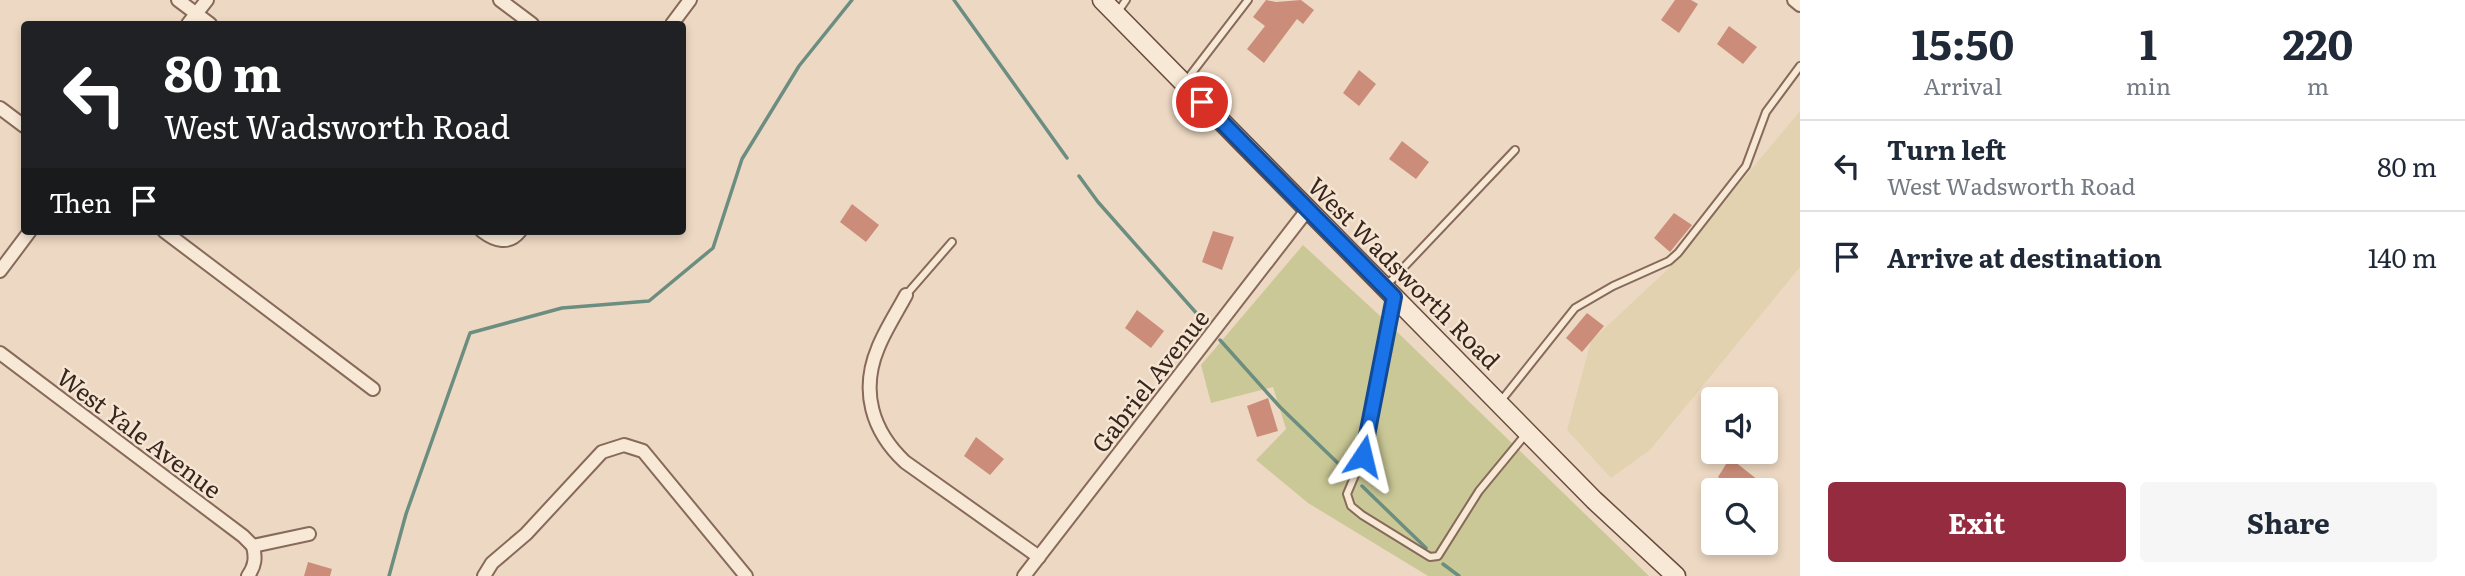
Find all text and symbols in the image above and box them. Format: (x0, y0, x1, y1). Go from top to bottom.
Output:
text: 15:50 (1912, 11, 2014, 73)
text: 1 (2140, 11, 2157, 73)
text: 220 (2282, 11, 2353, 73)
text: 80 m (164, 34, 282, 107)
icon: left (49, 49, 140, 140)
text: Arrival (1924, 68, 2002, 102)
text: min (2126, 68, 2171, 102)
text: m (2307, 68, 2329, 102)
pin (1172, 72, 1232, 132)
icon: arrive (1183, 83, 1221, 121)
text: West Wadsworth Road (164, 101, 510, 149)
text: Turn left (1887, 129, 2006, 168)
text: 80 m (2377, 146, 2437, 185)
icon: left (1828, 147, 1866, 185)
street label: West Wadsworth Road (1301, 168, 1509, 376)
text: West Wadsworth Road (1887, 168, 2136, 202)
text: Then (49, 182, 111, 221)
icon: arrive (125, 182, 163, 220)
text: Arrive at destination (1887, 237, 2162, 276)
text: 140 m (2368, 237, 2437, 276)
icon: arrive (1828, 238, 1866, 276)
street label: Gabriel Avenue (1082, 301, 1216, 459)
street label: West Yale Avenue (50, 358, 230, 506)
map controls (1701, 387, 1778, 555)
button: sound (1701, 387, 1778, 464)
position arrow (1326, 419, 1400, 493)
button: search (1701, 478, 1778, 555)
button: Exit (1828, 482, 2126, 562)
button: Share (2140, 482, 2437, 562)

